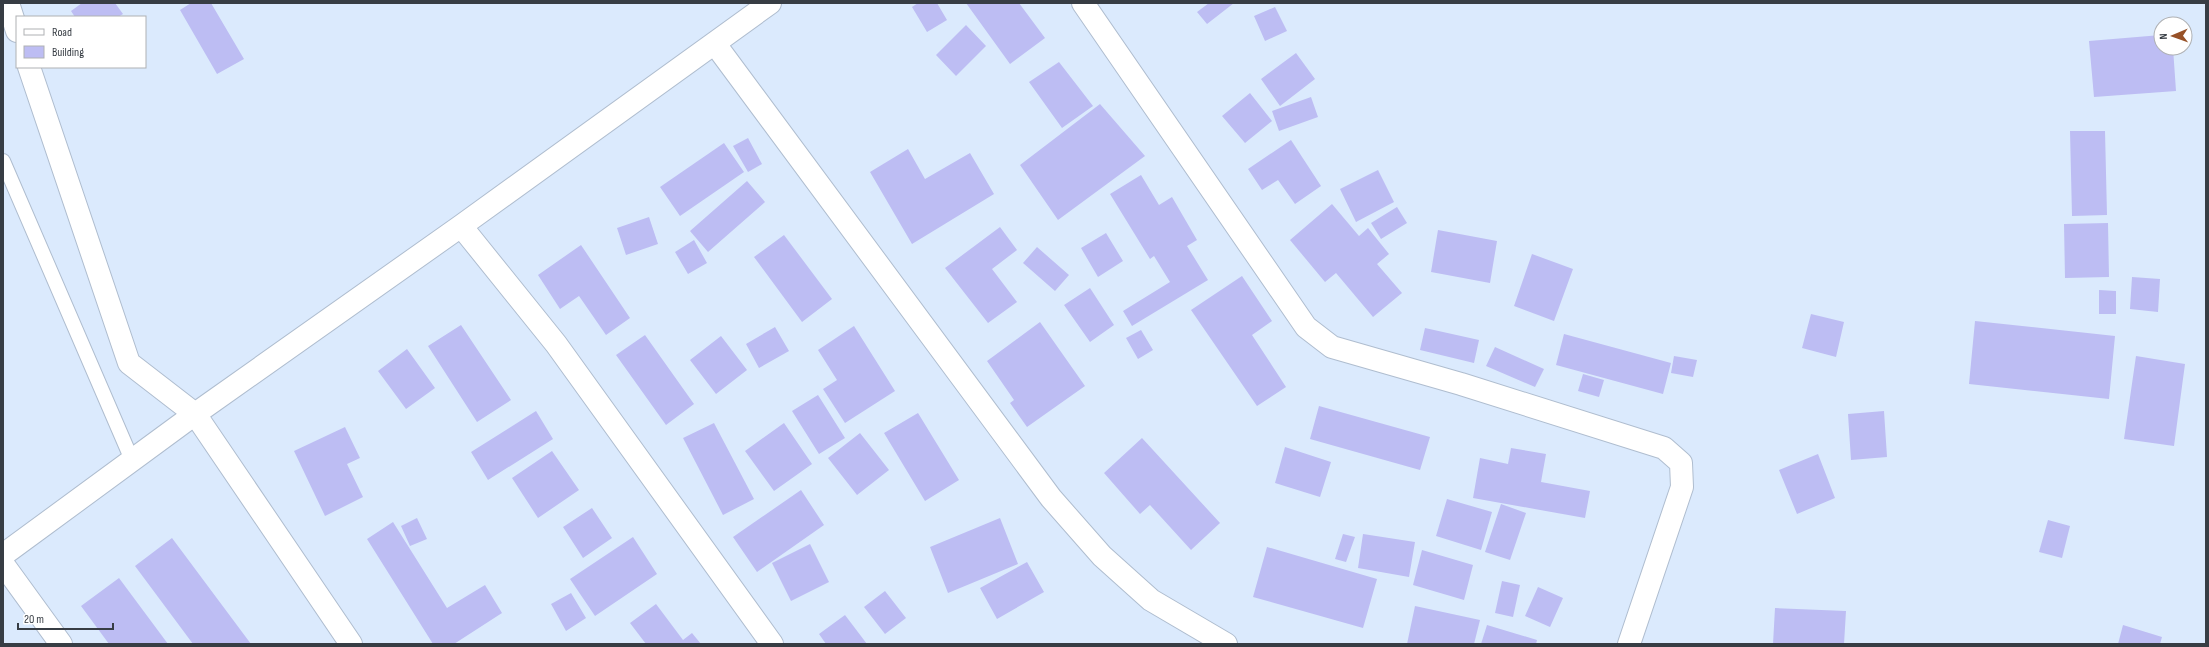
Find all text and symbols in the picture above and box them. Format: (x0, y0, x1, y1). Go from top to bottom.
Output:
legend (16, 16, 146, 68)
north arrow (2153, 16, 2193, 56)
text: Road (52, 25, 72, 40)
text: N (2157, 33, 2170, 39)
text: Building (52, 45, 84, 60)
scale bar (18, 605, 113, 631)
text: 20 m (24, 612, 44, 627)

